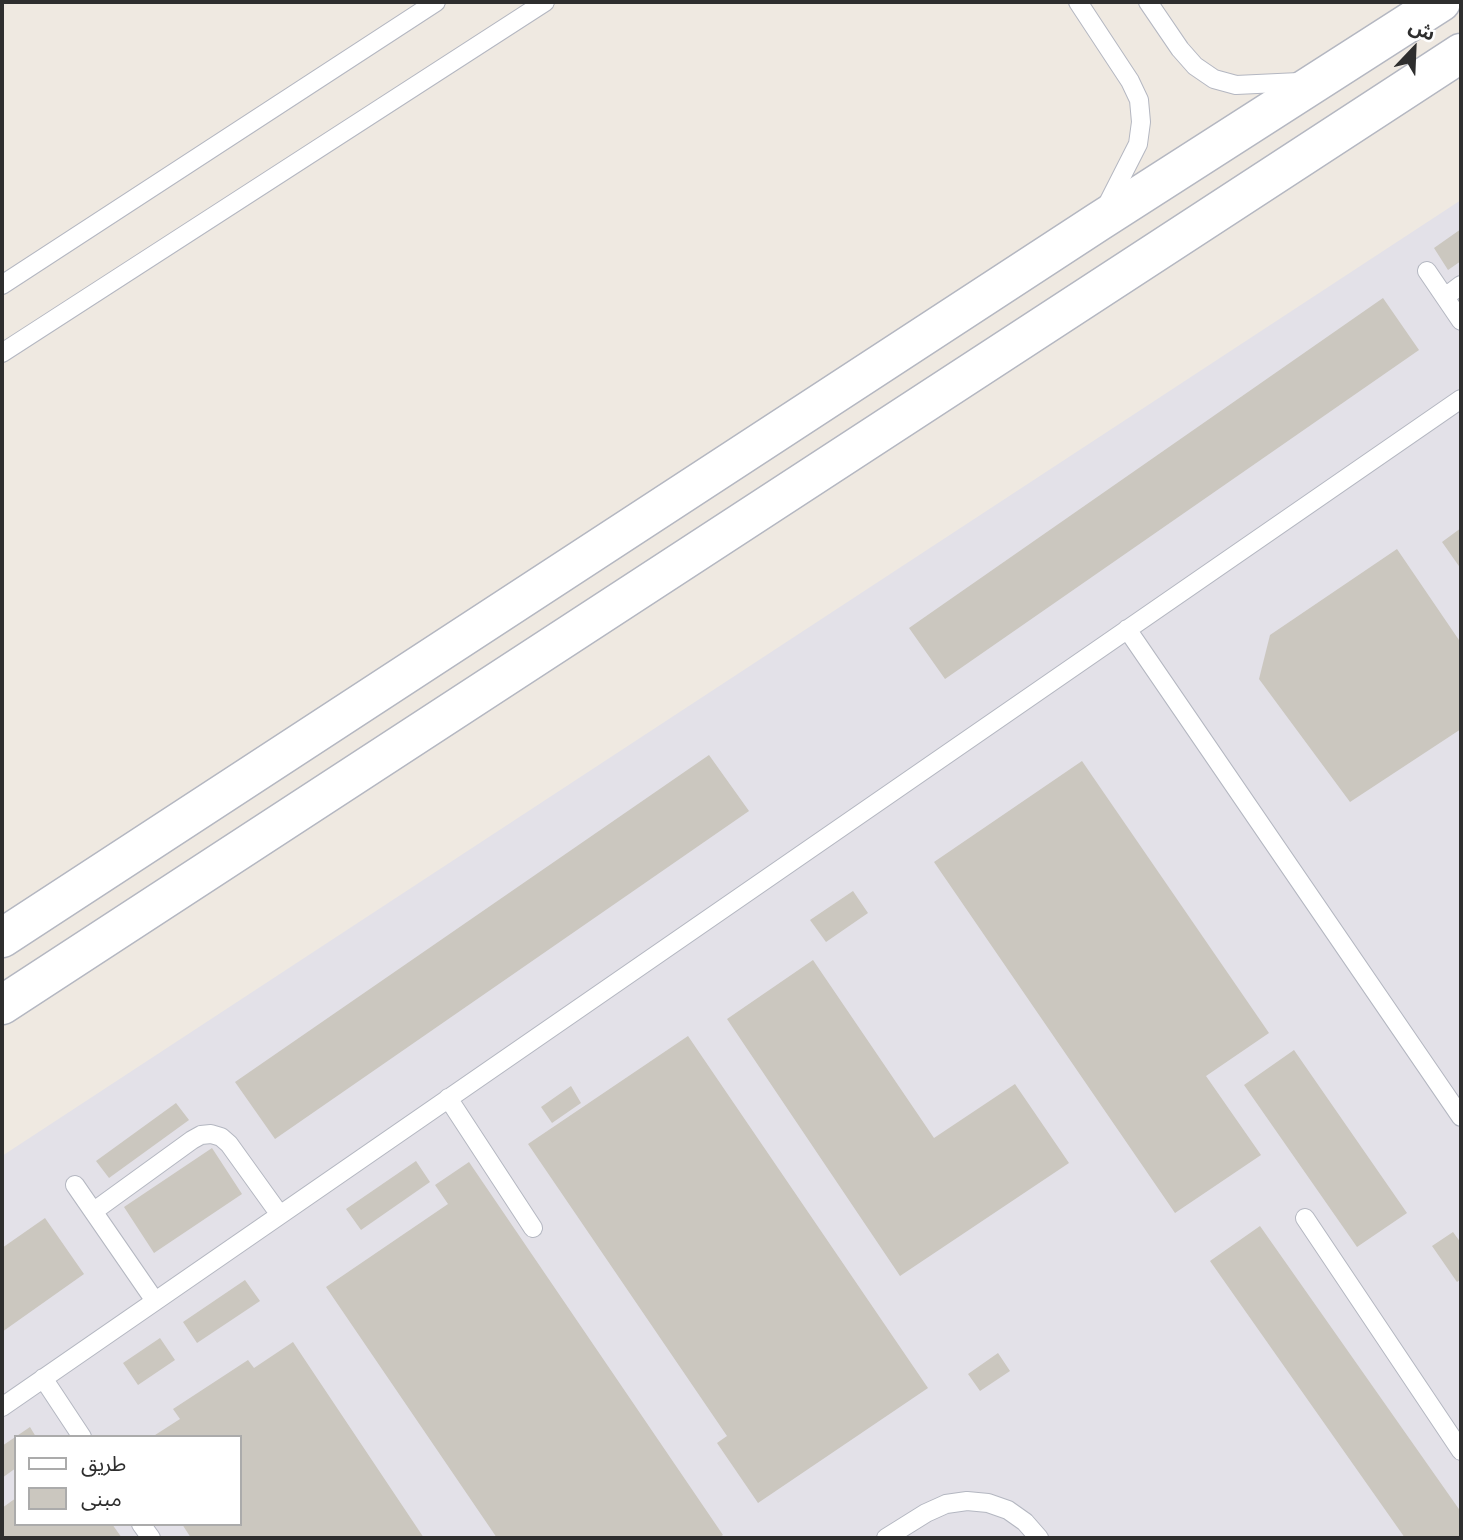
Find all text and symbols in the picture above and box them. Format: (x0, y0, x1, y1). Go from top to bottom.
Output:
north arrow (1379, 14, 1449, 84)
text: ش (1406, 14, 1439, 46)
legend (14, 1435, 242, 1526)
text: طريق (81, 1450, 126, 1476)
text: مبنى (81, 1485, 122, 1511)

